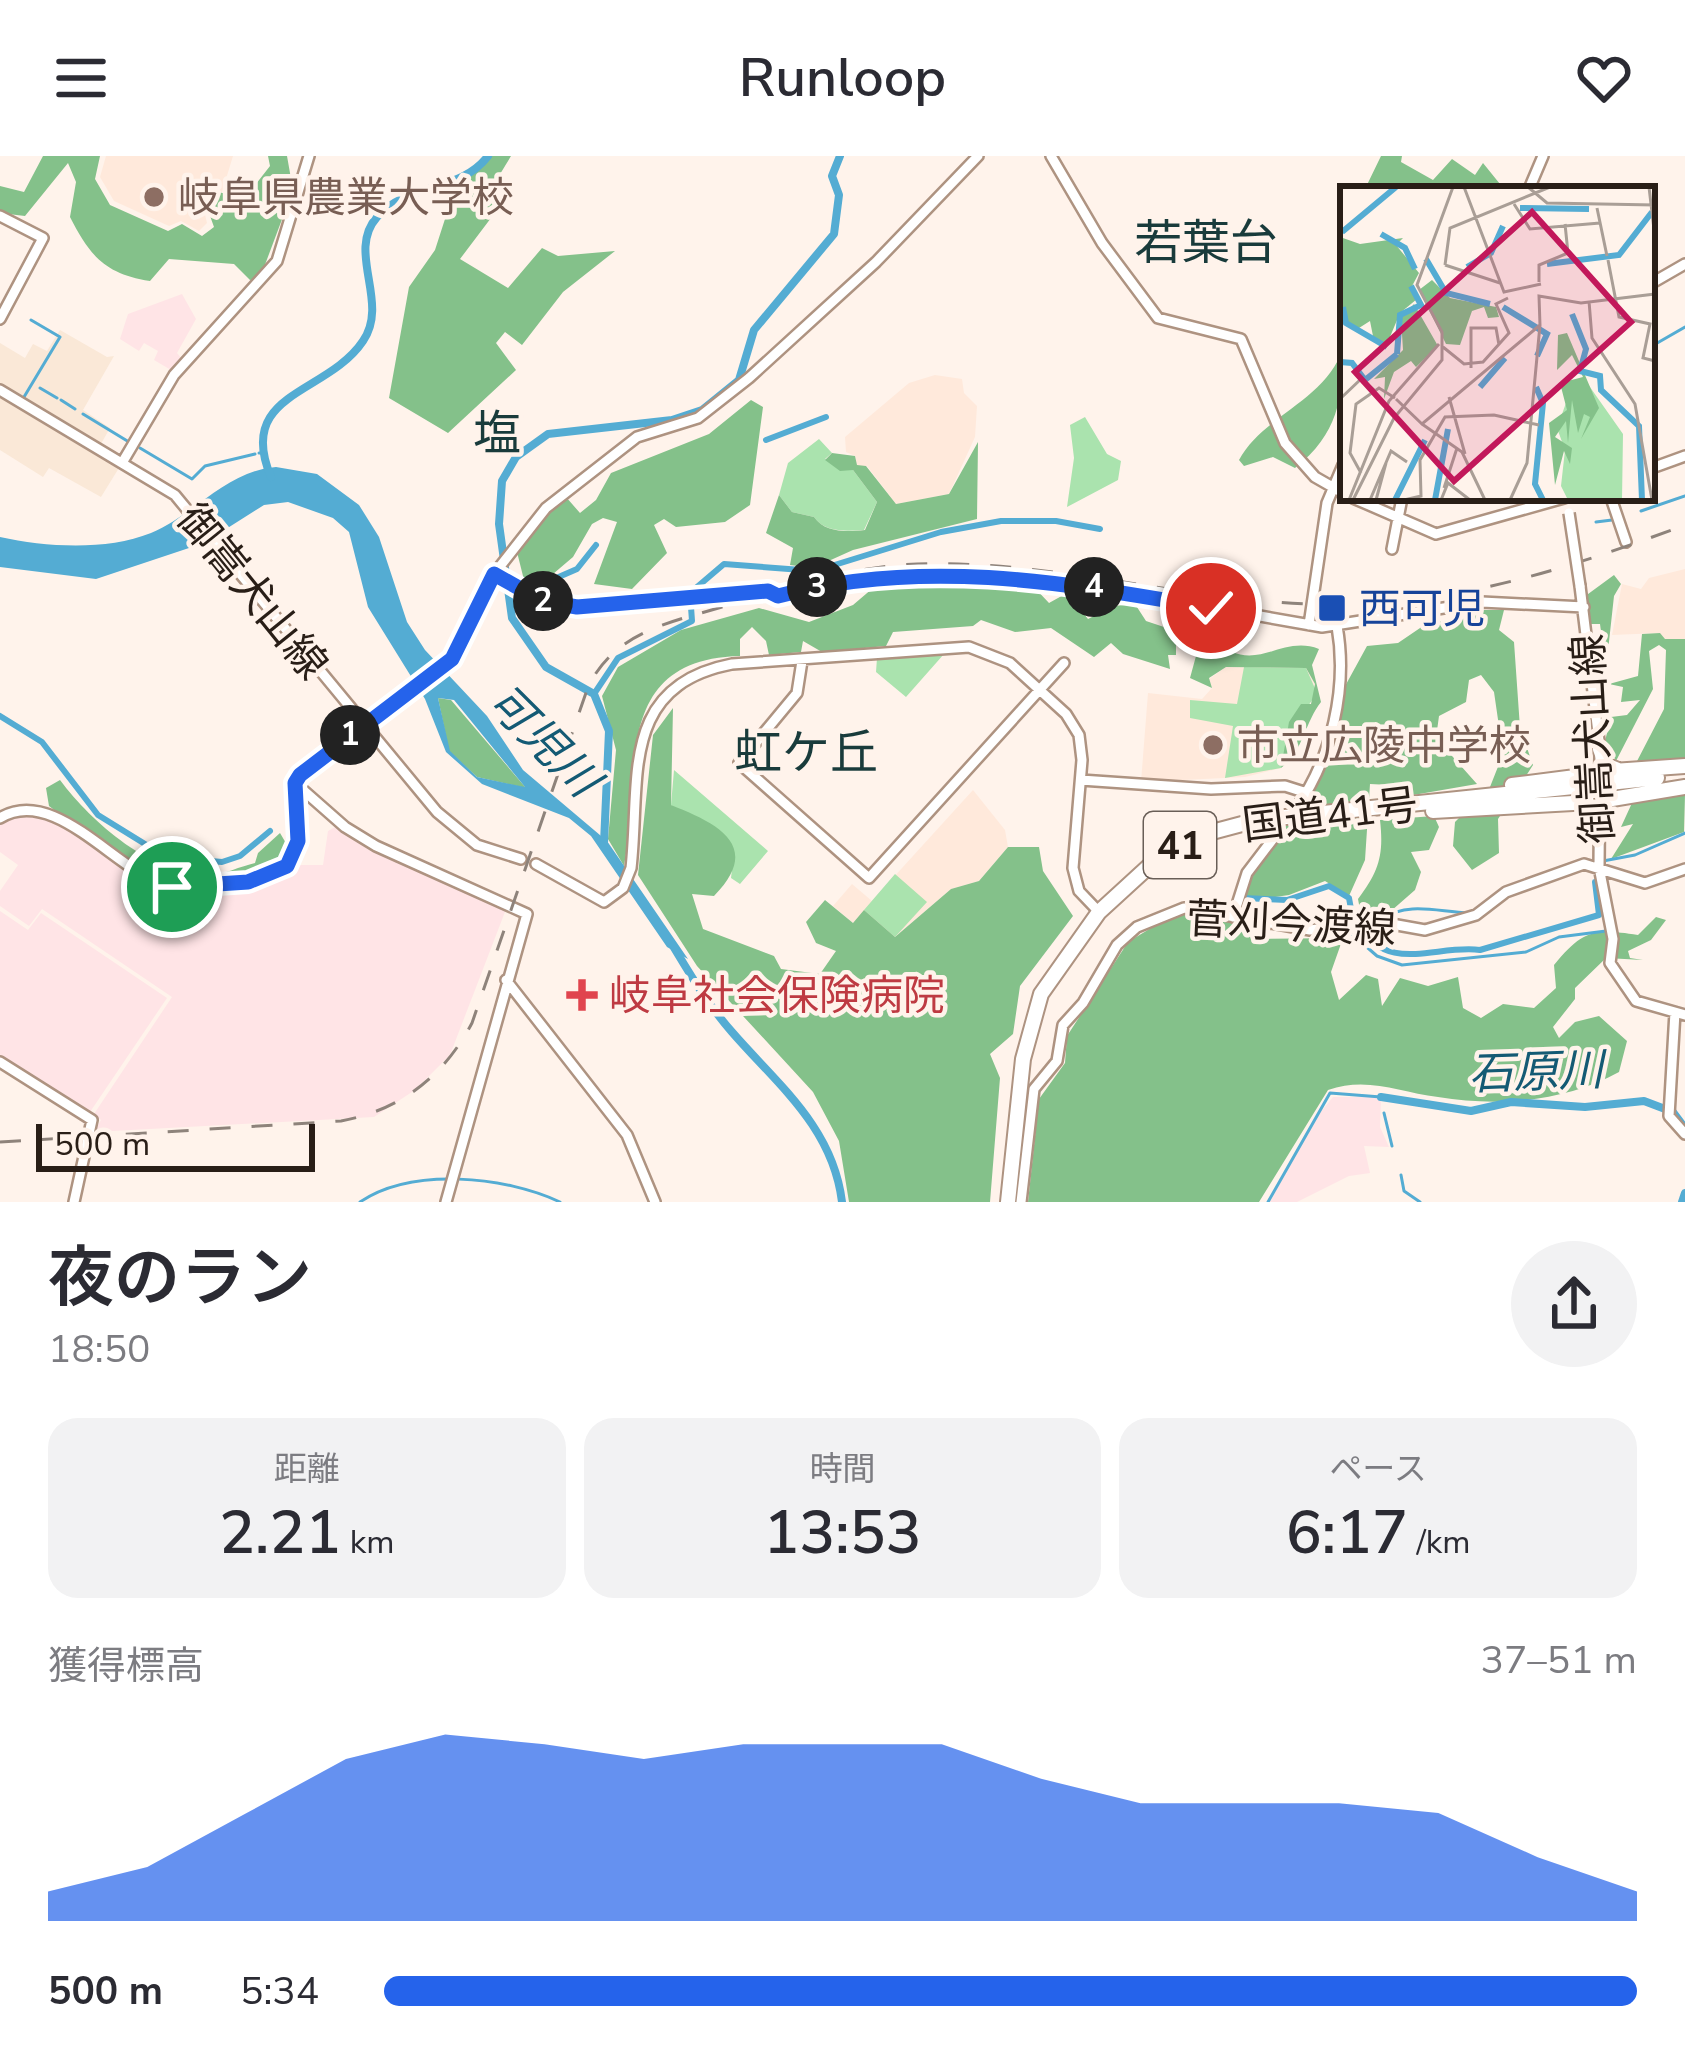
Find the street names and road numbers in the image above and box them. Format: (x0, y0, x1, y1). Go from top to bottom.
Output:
street label: 御嵩犬山線 (164, 492, 340, 691)
street label: 御嵩犬山線 (1560, 633, 1627, 845)
street label: 国道41号 (1239, 776, 1421, 855)
road number: 41 (1144, 812, 1216, 878)
street label: 菅刈今渡線 (1185, 891, 1397, 958)

